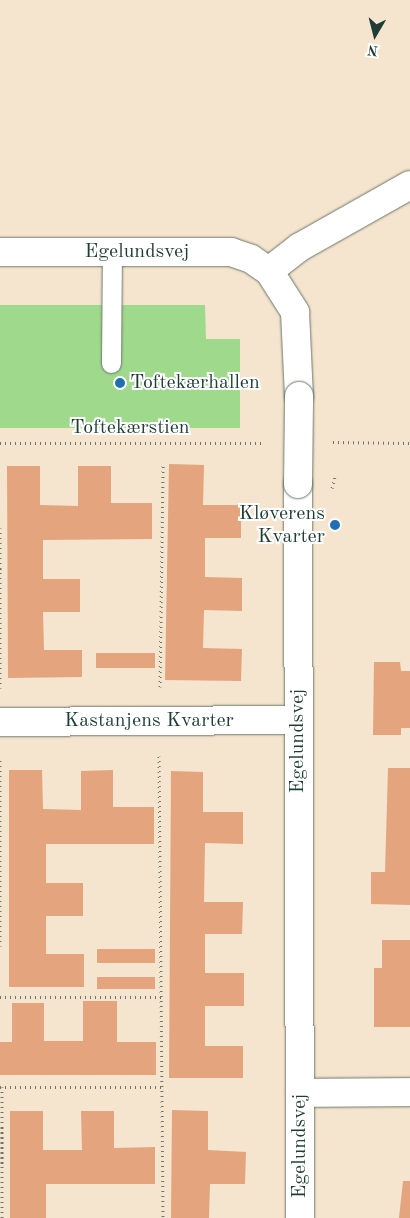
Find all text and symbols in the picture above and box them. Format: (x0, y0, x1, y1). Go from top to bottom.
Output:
north arrow (350, 10, 400, 60)
text: N (367, 42, 379, 58)
street label: Egelundsvej (84, 240, 190, 264)
place label: Toftekærhallen (130, 371, 260, 395)
marker: Toftekærhallen (114, 377, 126, 389)
street label: Toftekærstien (70, 416, 190, 440)
place label: Kløverens Kvarter (239, 502, 325, 549)
marker: Kløverens Kvarter (329, 519, 341, 531)
street label: Egelundsvej (286, 688, 310, 794)
street label: Kastanjens Kvarter (64, 709, 234, 733)
street label: Egelundsvej (288, 1093, 312, 1199)

